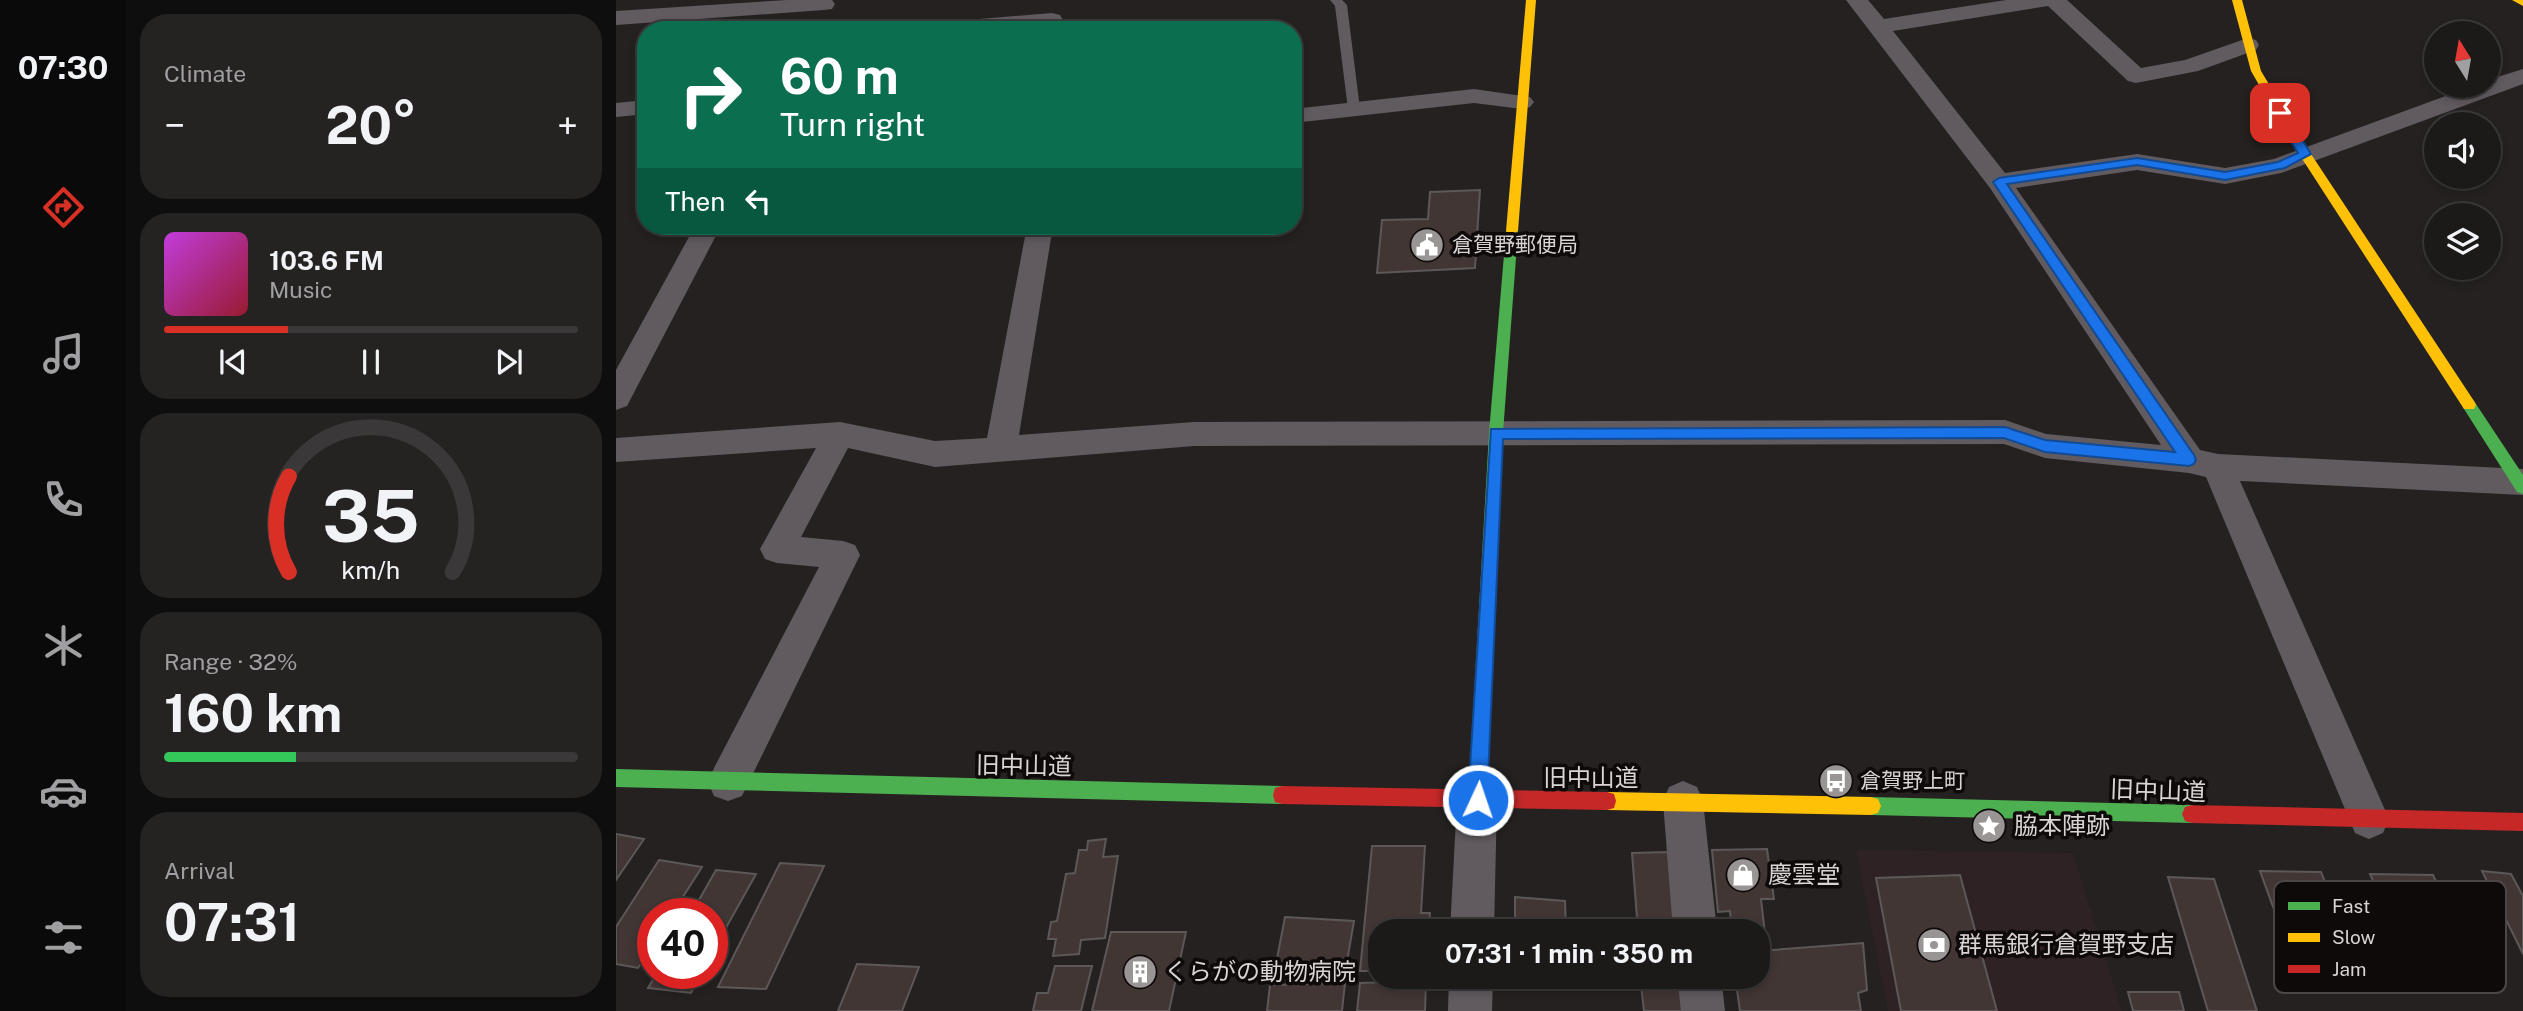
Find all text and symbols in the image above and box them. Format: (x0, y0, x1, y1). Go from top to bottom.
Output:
north arrow (2424, 21, 2501, 98)
map controls (2424, 21, 2501, 280)
text: 60 m (780, 47, 899, 105)
text: 07:30 (18, 49, 108, 86)
icon: right (665, 49, 756, 140)
text: Climate (164, 60, 246, 87)
pin (2250, 83, 2310, 143)
icon: arrive (2261, 94, 2299, 132)
text: 20° (325, 95, 417, 156)
text: − (164, 103, 185, 148)
text: + (557, 103, 578, 148)
text: Turn right (780, 106, 925, 143)
button: sound (2424, 112, 2501, 189)
icon: left (739, 182, 777, 220)
icon: directions (39, 183, 88, 232)
text: Then (665, 186, 725, 217)
button: layers (2424, 203, 2501, 280)
public building icon: 倉賀野郵便局 (1408, 226, 1446, 264)
place label: 倉賀野郵便局 (1452, 232, 1578, 257)
text: 103.6 FM (269, 245, 384, 276)
text: Music (269, 276, 333, 303)
icon: music (39, 329, 88, 378)
icon: previous (214, 343, 252, 381)
icon: pause (352, 343, 390, 381)
icon: next (490, 343, 528, 381)
text: 35 (322, 473, 420, 558)
icon: phone (39, 475, 88, 524)
text: km/h (342, 554, 400, 584)
icon: climate (39, 621, 88, 670)
text: Range · 32% (164, 648, 297, 675)
text: 160 km (164, 683, 342, 744)
street label: 旧中山道 (976, 750, 1072, 780)
bus stop icon: 倉賀野上町 (1817, 762, 1855, 800)
position arrow (1441, 763, 1515, 837)
street label: 旧中山道 (1543, 763, 1639, 791)
icon: car (39, 767, 88, 816)
place label: 倉賀野上町 (1860, 768, 1965, 793)
street label: 旧中山道 (2110, 774, 2206, 806)
place icon: 脇本陣跡 (1970, 807, 2008, 845)
place label: 脇本陣跡 (2014, 811, 2110, 839)
shop icon: 慶雲堂 (1724, 856, 1762, 894)
text: Arrival (164, 857, 235, 884)
place label: 慶雲堂 (1768, 860, 1840, 888)
legend (2274, 881, 2506, 993)
text: 07:31 (164, 892, 300, 953)
text: Fast (2332, 895, 2370, 917)
speed limit sign: 40 (637, 898, 728, 989)
icon: filters (39, 913, 88, 962)
bank icon: 群馬銀行倉賀野支店 (1915, 926, 1953, 964)
text: Slow (2332, 926, 2376, 948)
place label: 群馬銀行倉賀野支店 (1958, 930, 2174, 958)
text: 07:31 · 1 min · 350 m (1445, 938, 1693, 969)
building icon: くらがの動物病院 (1121, 953, 1159, 991)
place label: くらがの動物病院 (1164, 957, 1356, 985)
text: Jam (2332, 958, 2366, 980)

